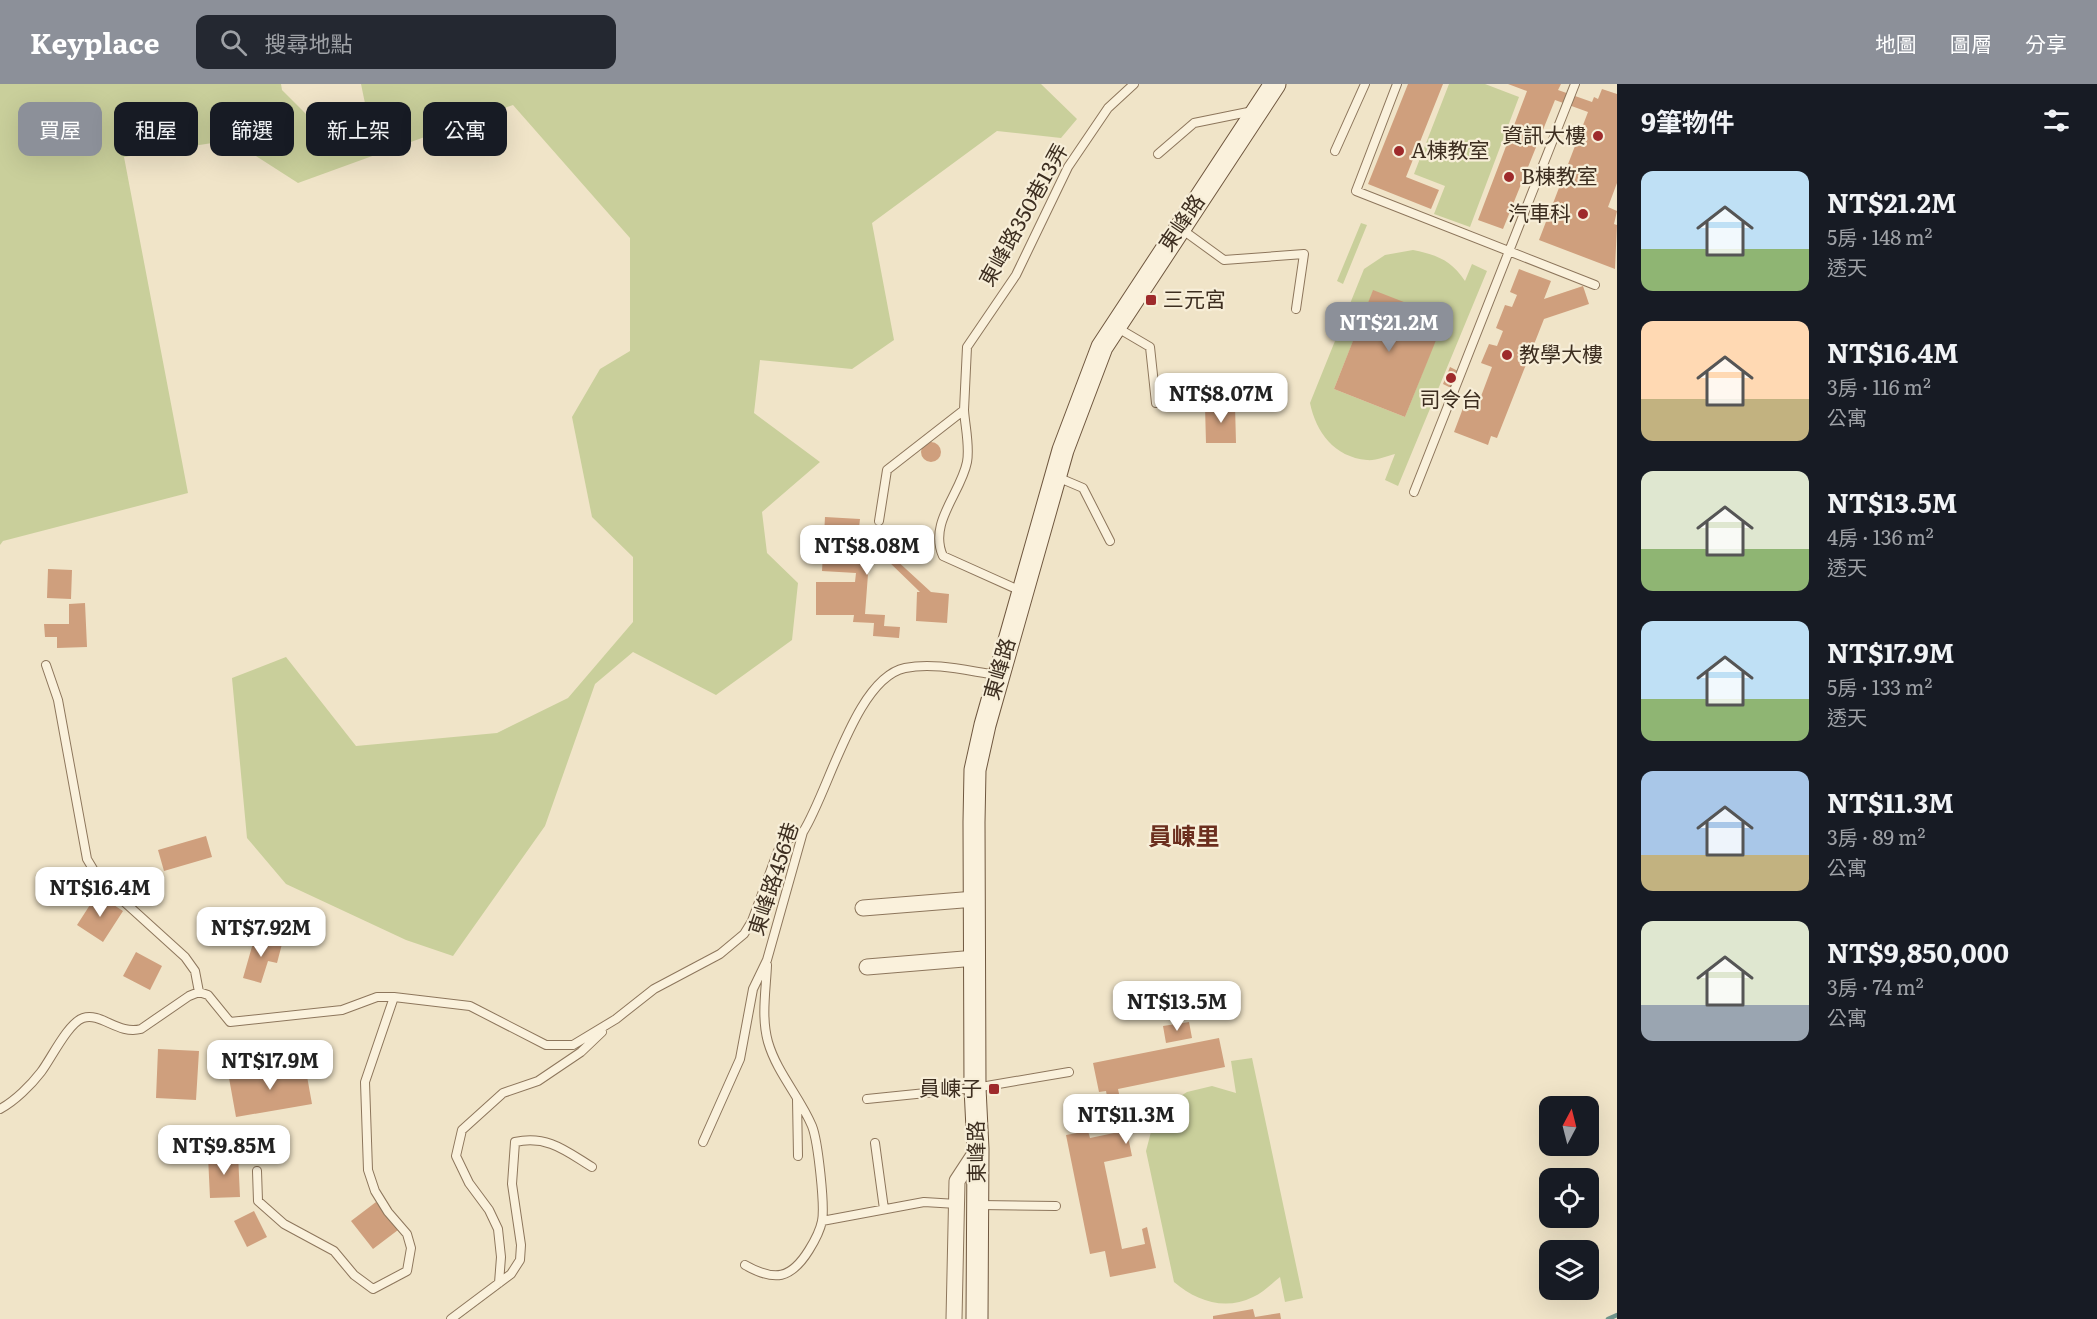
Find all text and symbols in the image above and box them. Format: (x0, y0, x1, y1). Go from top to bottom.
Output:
search box (196, 15, 616, 69)
text: Keyplace (30, 21, 160, 63)
icon: search (217, 26, 250, 59)
text: 搜尋地點 (265, 26, 353, 59)
text: 地圖 (1875, 27, 1917, 58)
text: 圖層 (1950, 27, 1992, 58)
text: 分享 (2025, 27, 2067, 58)
text: 9筆物件 (1641, 101, 1734, 140)
chip: 買屋 (18, 102, 102, 156)
chip: 租屋 (114, 102, 198, 156)
chip: 篩選 (210, 102, 294, 156)
chip: 新上架 (306, 102, 411, 156)
chip: 公寓 (423, 102, 507, 156)
icon: filters (2040, 104, 2073, 137)
place label: 資訊大樓 (1502, 118, 1586, 149)
marker: 資訊大樓 (1591, 129, 1605, 143)
place label: A棟教室 (1411, 133, 1489, 164)
street label: 東峰路350巷13弄 (970, 137, 1074, 291)
marker: A棟教室 (1392, 144, 1406, 158)
place label: B棟教室 (1521, 159, 1598, 190)
marker: B棟教室 (1502, 170, 1516, 184)
text: NT$21.2M (1827, 182, 1957, 221)
street label: 東峰路 (1149, 187, 1210, 256)
icon: home (1689, 195, 1761, 267)
place label: 汽車科 (1508, 196, 1571, 227)
marker: 汽車科 (1576, 207, 1590, 221)
text: 5房 · 148 m² (1827, 221, 1933, 251)
text: 透天 (1827, 251, 1867, 281)
place label: 三元宮 (1163, 282, 1226, 313)
marker: 三元宮 (1144, 293, 1158, 307)
pin: NT$21.2M (1327, 302, 1451, 353)
text: NT$21.2M (1339, 306, 1439, 336)
text: NT$16.4M (1827, 332, 1959, 371)
place label: 教學大樓 (1519, 337, 1603, 368)
icon: home (1689, 345, 1761, 417)
marker: 教學大樓 (1500, 348, 1514, 362)
marker: 司令台 (1444, 371, 1458, 385)
text: 3房 · 116 m² (1827, 371, 1931, 401)
pin: NT$8.07M (1159, 373, 1283, 424)
text: NT$8.07M (1169, 377, 1273, 407)
place label: 司令台 (1420, 382, 1483, 413)
text: 公寓 (1827, 401, 1867, 431)
text: NT$13.5M (1827, 482, 1957, 521)
icon: home (1689, 495, 1761, 567)
text: 4房 · 136 m² (1827, 521, 1934, 551)
pin: NT$8.08M (805, 525, 929, 576)
text: NT$8.08M (814, 529, 920, 559)
text: 透天 (1827, 551, 1867, 581)
text: NT$17.9M (1827, 632, 1954, 671)
street label: 東峰路 (974, 634, 1021, 703)
icon: home (1689, 645, 1761, 717)
text: 5房 · 133 m² (1827, 671, 1932, 701)
text: 透天 (1827, 701, 1867, 731)
text: NT$11.3M (1827, 782, 1954, 821)
icon: home (1689, 795, 1761, 867)
district label: 員崠里 (1148, 817, 1220, 852)
street label: 東峰路456巷 (739, 818, 805, 939)
text: 3房 · 89 m² (1827, 821, 1925, 851)
text: 公寓 (1827, 851, 1867, 881)
pin: NT$16.4M (38, 867, 162, 918)
text: NT$16.4M (49, 871, 151, 901)
pin: NT$7.92M (199, 907, 323, 958)
text: NT$7.92M (211, 911, 311, 941)
text: NT$9,850,000 (1827, 932, 2009, 971)
icon: home (1689, 945, 1761, 1017)
text: 3房 · 74 m² (1827, 971, 1924, 1001)
pin: NT$13.5M (1115, 981, 1239, 1032)
text: NT$13.5M (1127, 985, 1227, 1015)
text: 公寓 (1827, 1001, 1867, 1031)
pin: NT$17.9M (208, 1040, 332, 1091)
text: NT$17.9M (221, 1044, 319, 1074)
place label: 員崠子 (919, 1071, 982, 1102)
marker: 員崠子 (987, 1082, 1001, 1096)
pin: NT$11.3M (1064, 1094, 1188, 1145)
north arrow (1539, 1096, 1599, 1156)
map controls (1539, 1096, 1599, 1300)
text: NT$11.3M (1077, 1098, 1175, 1128)
street label: 東峰路 (958, 1120, 991, 1184)
pin: NT$9.85M (162, 1125, 286, 1176)
text: NT$9.85M (172, 1129, 276, 1159)
button: locate (1539, 1168, 1599, 1228)
button: layers (1539, 1240, 1599, 1300)

